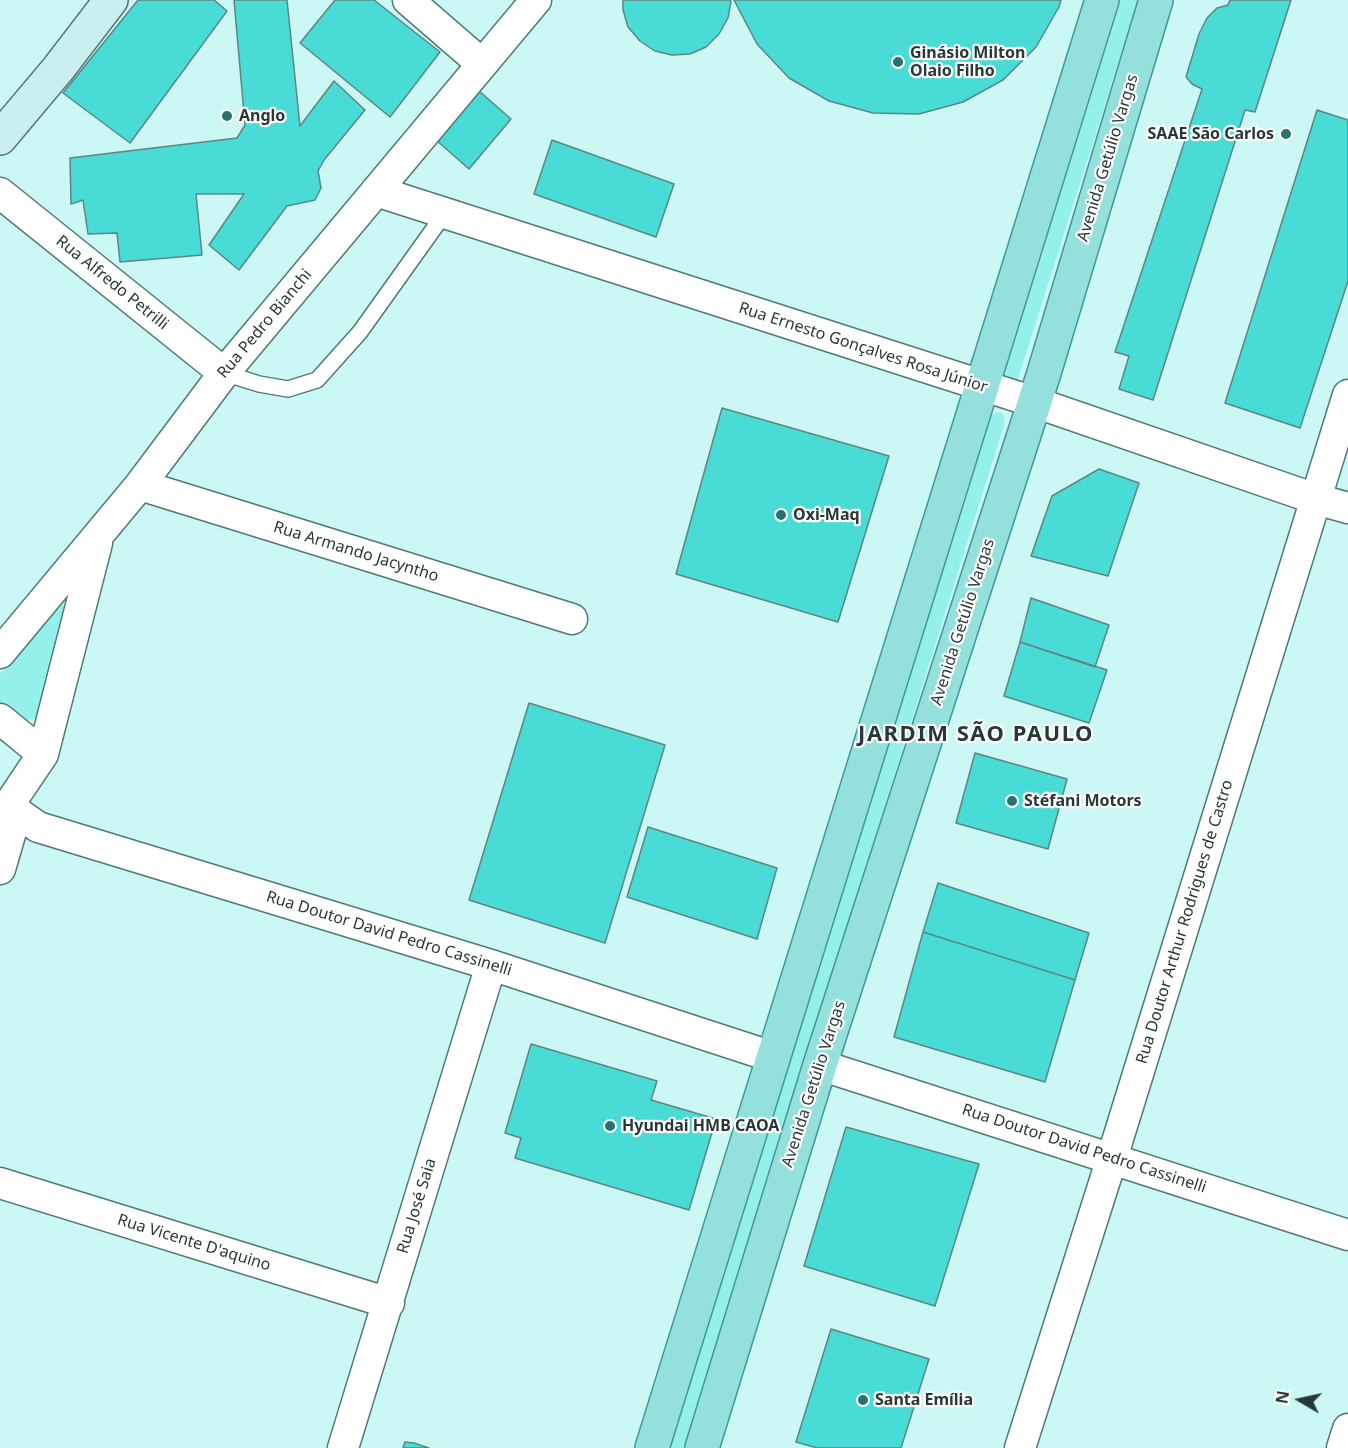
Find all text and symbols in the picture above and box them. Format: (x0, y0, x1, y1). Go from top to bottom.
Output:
place label: Ginásio Milton Olaio Filho (910, 43, 1025, 81)
marker: Ginásio Milton Olaio Filho (891, 55, 905, 69)
street label: Avenida Getúlio Vargas (1073, 72, 1143, 244)
place label: Anglo (239, 106, 285, 126)
marker: Anglo (220, 109, 234, 123)
place label: SAAE São Carlos (1148, 124, 1274, 144)
marker: SAAE São Carlos (1279, 127, 1293, 141)
street label: Rua Alfredo Petrilli (52, 232, 172, 334)
street label: Rua Pedro Bianchi (214, 265, 316, 383)
street label: Rua Ernesto Gonçalves Rosa Júnior (736, 299, 990, 397)
place label: Oxi-Maq (793, 505, 860, 525)
marker: Oxi-Maq (774, 508, 788, 522)
street label: Rua Armando Jacyntho (271, 518, 441, 586)
street label: Avenida Getúlio Vargas (927, 536, 999, 708)
district label: JARDIM SÃO PAULO (858, 722, 1094, 748)
street label: Rua Doutor Arthur Rodrigues de Castro (1133, 778, 1237, 1066)
place label: Stéfani Motors (1024, 791, 1142, 811)
marker: Stéfani Motors (1005, 794, 1019, 808)
street label: Rua Doutor David Pedro Cassinelli (264, 887, 514, 981)
street label: Avenida Getúlio Vargas (778, 998, 850, 1170)
street label: Rua Doutor David Pedro Cassinelli (959, 1100, 1209, 1198)
place label: Hyundai HMB CAOA (622, 1116, 779, 1136)
marker: Hyundai HMB CAOA (603, 1119, 617, 1133)
street label: Rua José Saia (393, 1156, 441, 1256)
street label: Rua Vicente D'aquino (115, 1211, 273, 1275)
north arrow (1270, 1370, 1330, 1430)
text: N (1270, 1389, 1294, 1405)
place label: Santa Emília (875, 1390, 973, 1410)
marker: Santa Emília (856, 1393, 870, 1407)

